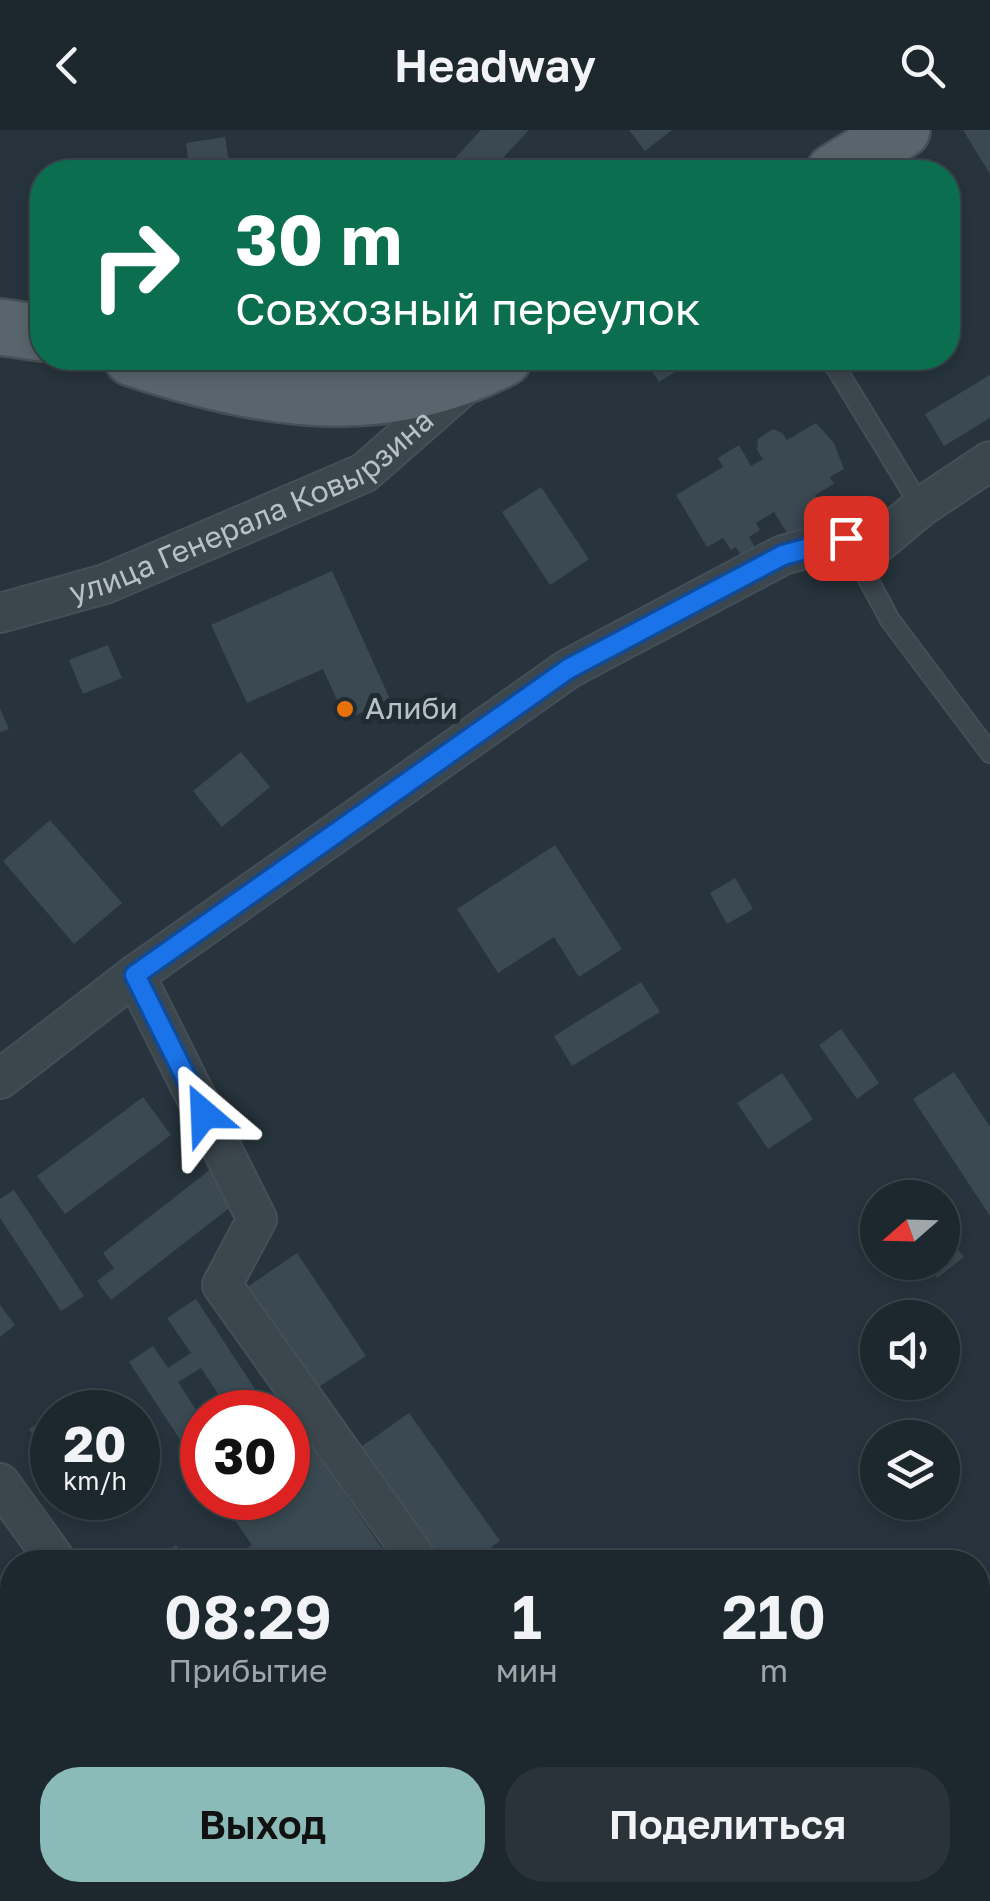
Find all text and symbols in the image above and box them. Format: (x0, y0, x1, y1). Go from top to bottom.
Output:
icon: back (40, 38, 95, 93)
text: Headway (394, 38, 596, 92)
icon: search (895, 38, 950, 93)
text: 30 m (235, 196, 402, 280)
icon: right (70, 200, 200, 330)
text: Совхозный переулок (235, 281, 701, 335)
street label: улица Генерала Ковырзина (65, 402, 440, 610)
pin (804, 496, 889, 581)
icon: arrive (819, 511, 874, 566)
place label: Алиби (365, 690, 458, 726)
marker: Алиби (334, 698, 356, 720)
position arrow (152, 1062, 256, 1166)
north arrow (860, 1180, 960, 1280)
map controls (860, 1180, 960, 1520)
button: sound (860, 1300, 960, 1400)
speed limit sign: 30 (180, 1390, 310, 1520)
text: 20 (63, 1413, 126, 1473)
button: layers (860, 1420, 960, 1520)
text: km/h (63, 1465, 127, 1496)
text: 08:29 (164, 1580, 332, 1652)
text: 1 (512, 1580, 542, 1652)
text: 210 (722, 1580, 826, 1652)
text: Прибытие (168, 1651, 328, 1689)
text: мин (496, 1651, 558, 1689)
text: m (760, 1651, 788, 1689)
button: Выход (40, 1767, 485, 1882)
button: Поделиться (505, 1767, 950, 1882)

